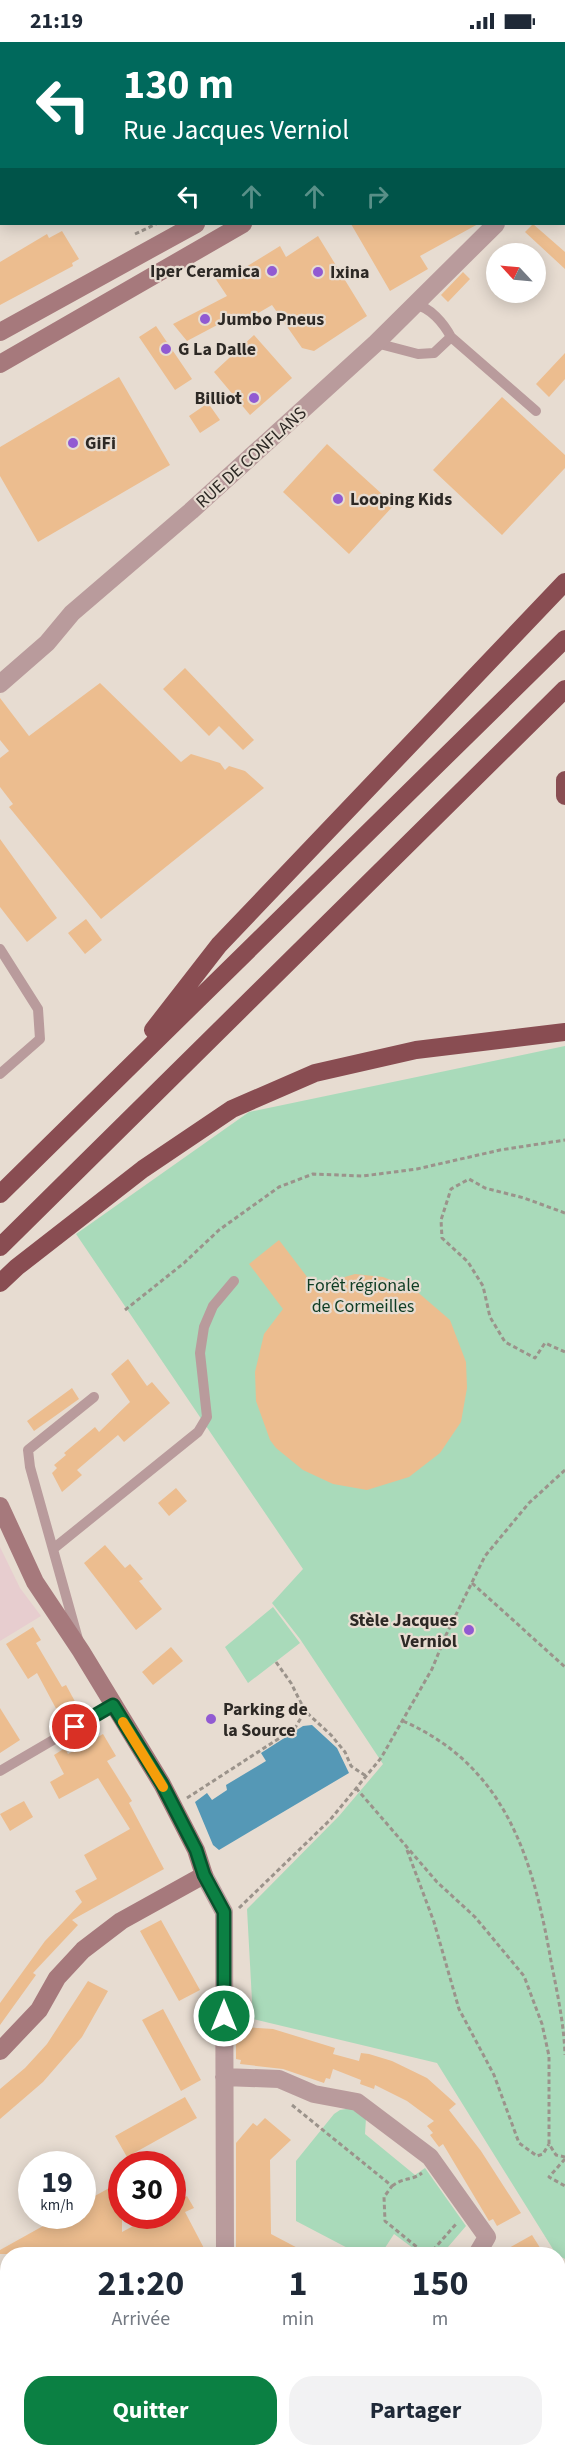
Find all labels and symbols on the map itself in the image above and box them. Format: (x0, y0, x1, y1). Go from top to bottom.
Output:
north arrow (486, 243, 546, 303)
place label: Iper Ceramica (150, 259, 260, 284)
place label: Ixina (330, 260, 369, 285)
marker: Iper Ceramica (265, 264, 279, 278)
marker: Ixina (311, 265, 325, 279)
place label: Jumbo Pneus (217, 307, 324, 332)
marker: Jumbo Pneus (198, 312, 212, 326)
place label: G La Dalle (178, 337, 256, 362)
marker: G La Dalle (159, 342, 173, 356)
place label: Billiot (194, 386, 242, 411)
marker: Billiot (247, 391, 261, 405)
street label: RUE DE CONFLANS (191, 401, 312, 514)
place label: GiFi (85, 431, 116, 456)
marker: GiFi (66, 436, 80, 450)
place label: Looping Kids (350, 487, 452, 512)
marker: Looping Kids (331, 492, 345, 506)
park label: Forêt régionale de Cormeilles (306, 1273, 420, 1319)
place label: Stèle Jacques Verniol (349, 1608, 457, 1654)
marker: Stèle Jacques Verniol (462, 1623, 476, 1637)
place label: Parking de la Source (223, 1697, 308, 1743)
pin (49, 1701, 100, 1752)
marker: Parking de la Source (204, 1712, 218, 1726)
position arrow (192, 1984, 256, 2048)
speed limit sign: 30 (108, 2151, 186, 2229)

